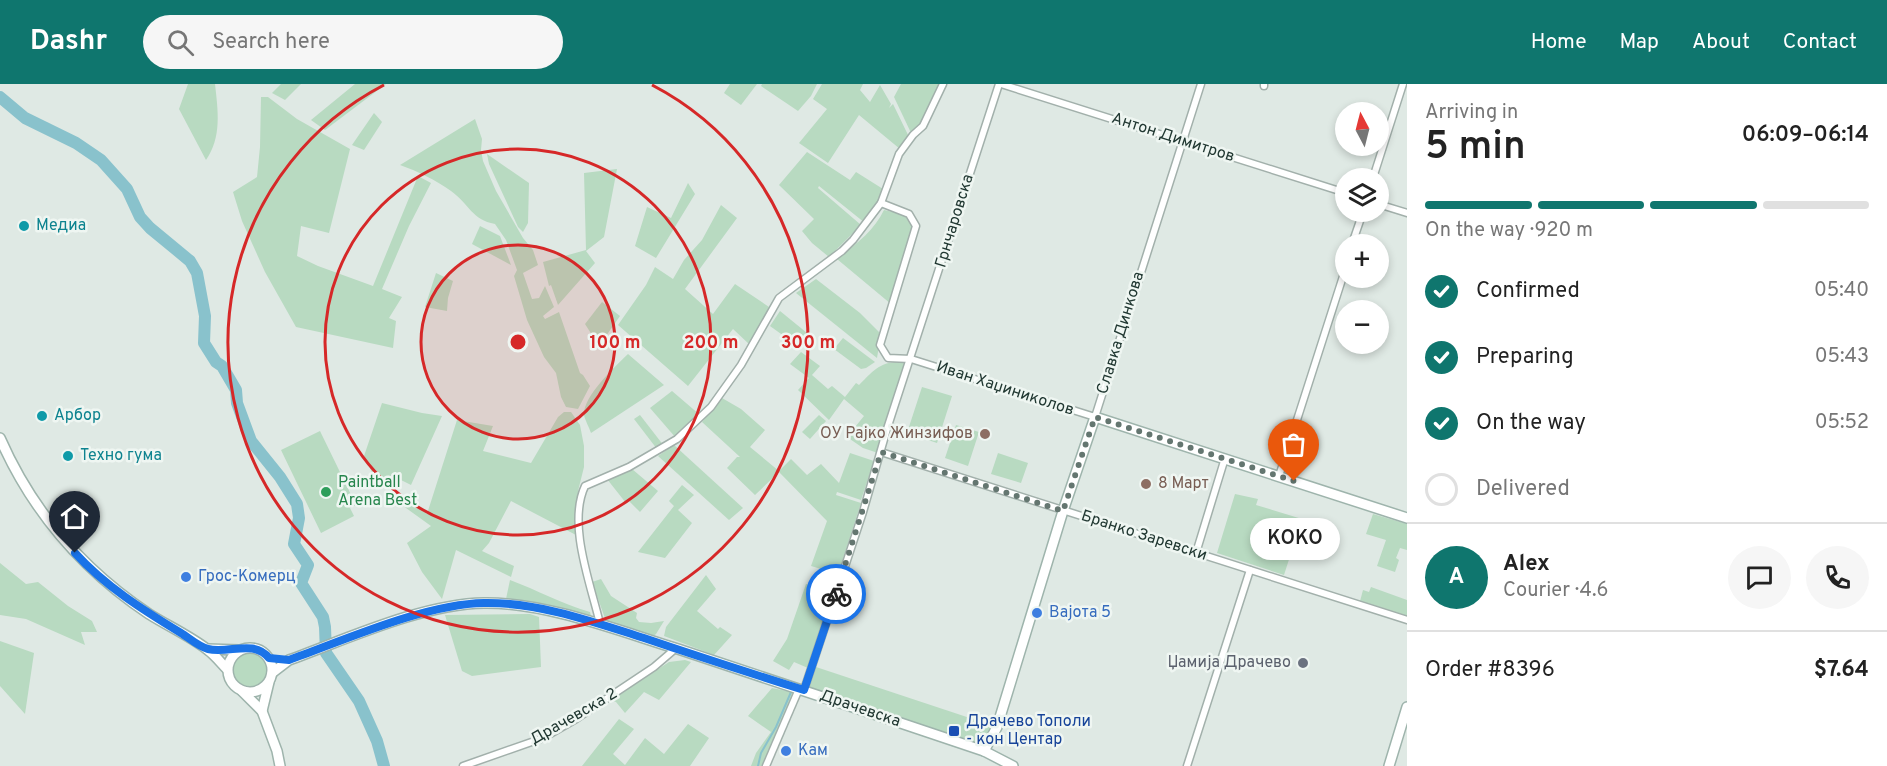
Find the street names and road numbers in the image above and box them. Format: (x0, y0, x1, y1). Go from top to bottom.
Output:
street label: Антон Димитров (1109, 109, 1237, 167)
street label: Грнчаровска (931, 172, 979, 270)
street label: Славка Динкова (1093, 269, 1149, 397)
street label: Иван Хаџиниколов (934, 357, 1076, 421)
street label: Бранко Заревски (1078, 506, 1210, 566)
street label: Драчевска 2 (527, 684, 621, 750)
street label: Драчевска (817, 686, 903, 732)

